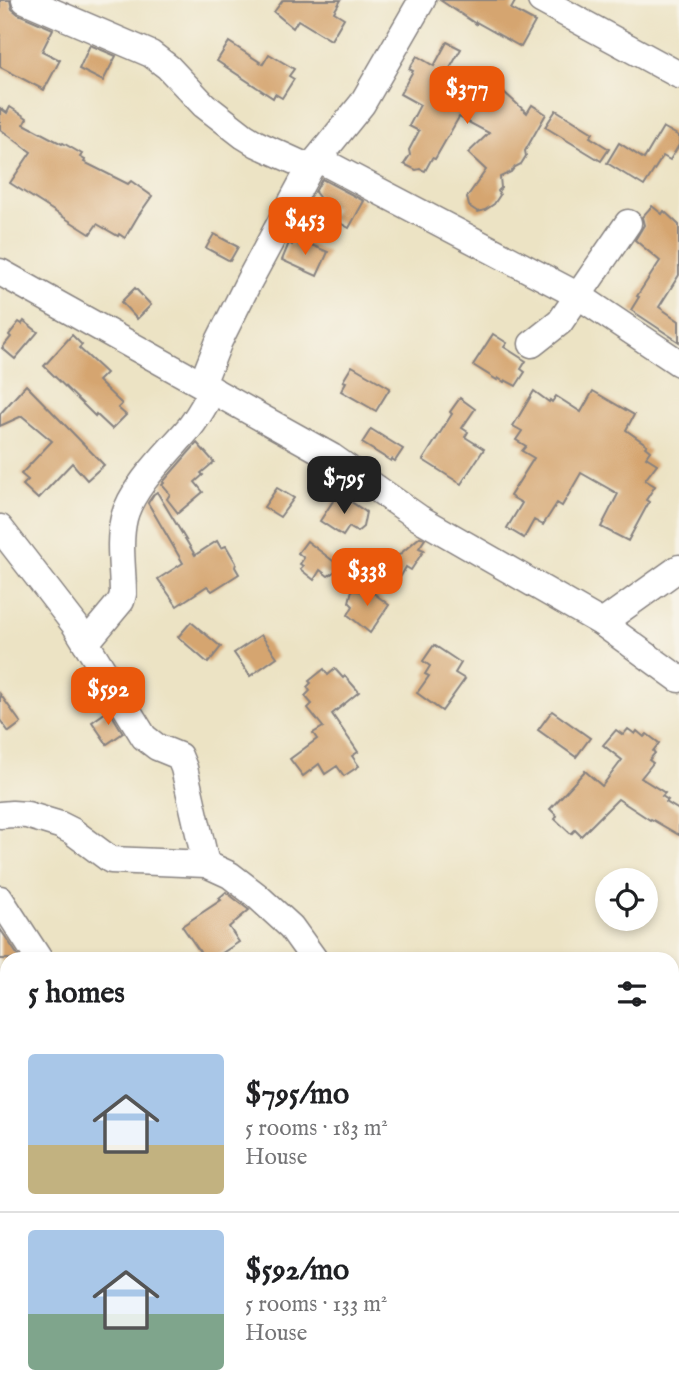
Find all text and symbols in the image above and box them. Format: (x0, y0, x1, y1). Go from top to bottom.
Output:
pin: $377 (426, 66, 508, 126)
text: $377 (446, 74, 488, 103)
pin: $453 (264, 198, 346, 257)
text: $453 (285, 205, 325, 234)
pin: $795 (303, 456, 385, 516)
text: $795 (323, 464, 365, 493)
pin: $338 (326, 548, 408, 608)
text: $338 (348, 556, 386, 585)
pin: $592 (67, 668, 149, 727)
text: $592 (87, 675, 129, 704)
map controls (595, 868, 658, 931)
button: locate (595, 868, 658, 931)
text: 5 homes (28, 975, 125, 1013)
icon: filters (613, 975, 651, 1013)
text: $795/mo (245, 1076, 349, 1114)
icon: home (84, 1082, 168, 1166)
text: 5 rooms · 183 m² (245, 1114, 388, 1143)
text: House (245, 1143, 307, 1172)
text: $592/mo (245, 1252, 349, 1290)
icon: home (84, 1258, 168, 1342)
text: 5 rooms · 133 m² (245, 1290, 388, 1319)
text: House (245, 1319, 307, 1348)

